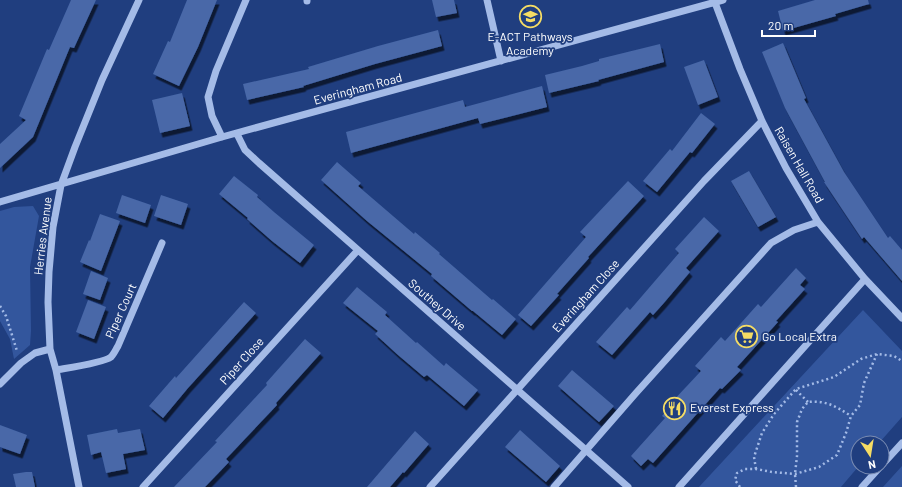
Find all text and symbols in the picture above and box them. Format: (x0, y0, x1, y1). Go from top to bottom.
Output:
school or university icon: E-ACT Pathways Academy (517, 3, 543, 29)
scale bar (762, 12, 815, 38)
text: 20 m (768, 18, 794, 32)
place label: E-ACT Pathways Academy (488, 29, 573, 57)
street label: Everingham Road (312, 70, 403, 107)
street label: Raisen Hall Road (772, 124, 827, 205)
street label: Herries Avenue (30, 196, 54, 276)
street label: Everingham Close (549, 256, 622, 335)
street label: Southey Drive (406, 275, 469, 333)
street label: Piper Court (102, 281, 138, 340)
supermarket icon: Go Local Extra (733, 324, 759, 350)
place label: Go Local Extra (762, 329, 837, 343)
street label: Piper Close (216, 334, 266, 387)
restaurant icon: Everest Express (662, 395, 688, 421)
place label: Everest Express (690, 400, 774, 414)
north arrow (850, 435, 890, 475)
text: N (867, 458, 877, 472)

